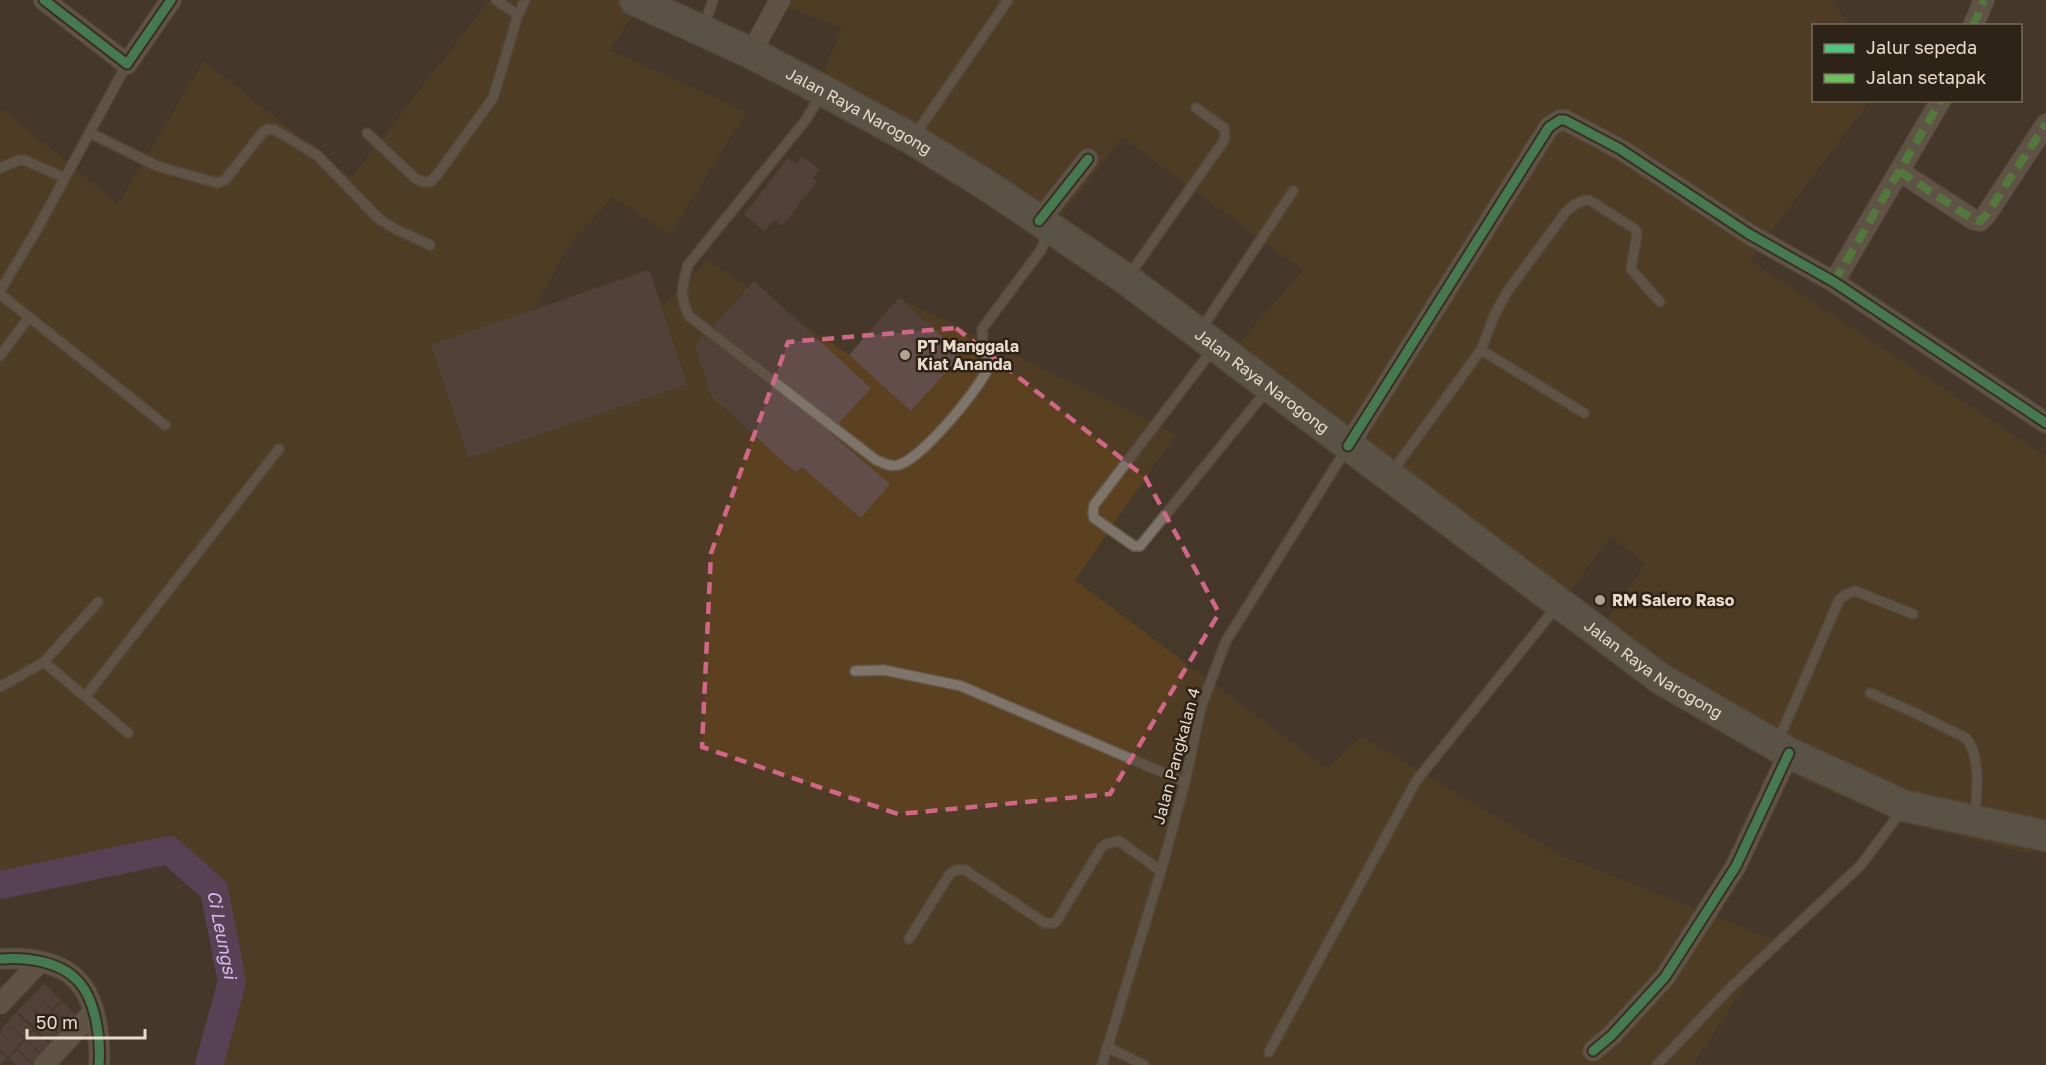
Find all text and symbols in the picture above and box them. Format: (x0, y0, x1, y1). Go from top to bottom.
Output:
legend (1812, 24, 2022, 102)
text: Jalur sepeda (1866, 36, 1977, 58)
street label: Jalan Raya Narogong (783, 63, 936, 159)
text: Jalan setapak (1866, 66, 1986, 88)
street label: Jalan Raya Narogong (1191, 324, 1334, 438)
place label: PT Manggala Kiat Ananda (917, 336, 1019, 374)
marker: PT Manggala Kiat Ananda (898, 348, 912, 362)
place label: RM Salero Raso (1612, 590, 1735, 610)
marker: RM Salero Raso (1593, 593, 1607, 607)
street label: Jalan Raya Narogong (1580, 615, 1726, 723)
street label: Jalan Pangkalan 4 (1148, 685, 1204, 827)
water label: Ci Leungsi (203, 888, 242, 983)
scale bar (27, 1002, 146, 1040)
text: 50 m (36, 1011, 78, 1033)

